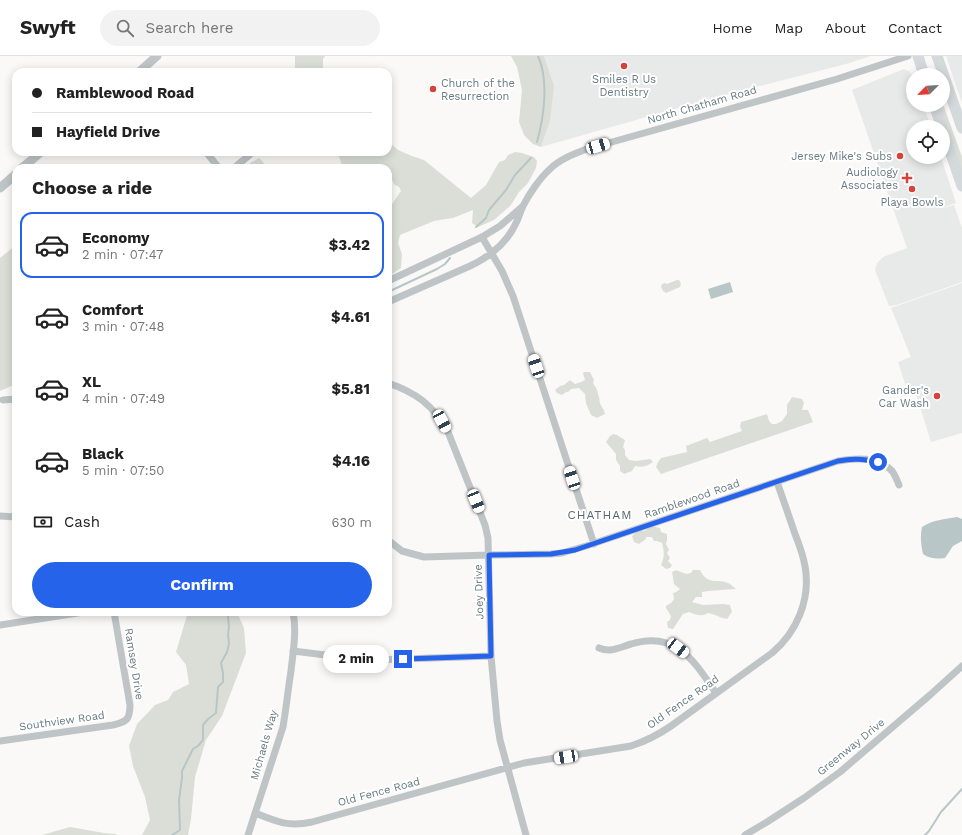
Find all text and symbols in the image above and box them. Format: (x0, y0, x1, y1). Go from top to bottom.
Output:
search box (100, 10, 380, 46)
text: Swyft (20, 16, 76, 39)
icon: search (114, 17, 136, 39)
text: Search here (146, 19, 234, 37)
text: Home (712, 20, 752, 36)
text: Map (774, 20, 803, 36)
text: About (825, 20, 866, 36)
text: Contact (888, 20, 942, 36)
marker: Smiles R Us Dentistry (619, 61, 629, 71)
north arrow (906, 68, 950, 112)
map controls (906, 68, 950, 164)
place label: Smiles R Us Dentistry (592, 73, 656, 99)
place label: Church of the Resurrection (441, 77, 515, 103)
street label: North Chatham Road (646, 83, 758, 127)
text: Ramblewood Road (56, 84, 194, 102)
marker: Church of the Resurrection (428, 84, 438, 94)
button: locate (906, 120, 950, 164)
text: Hayfield Drive (56, 123, 160, 141)
car (585, 137, 611, 155)
place label: Jersey Mike's Subs (791, 150, 892, 163)
marker: Jersey Mike's Subs (895, 151, 905, 161)
place label: Audiology Associates (841, 166, 898, 192)
marker: Audiology Associates (901, 172, 913, 184)
text: Choose a ride (32, 177, 152, 198)
marker: Playa Bowls (907, 184, 917, 194)
place label: Playa Bowls (880, 196, 944, 209)
icon: car (34, 227, 70, 263)
text: Economy (82, 229, 149, 247)
text: $3.42 (329, 236, 370, 254)
text: 2 min · 07:47 (82, 247, 163, 262)
icon: car (34, 299, 70, 335)
text: Comfort (82, 301, 143, 319)
text: $4.61 (331, 308, 370, 326)
text: 3 min · 07:48 (82, 319, 165, 334)
car (527, 353, 545, 379)
icon: car (34, 371, 70, 407)
text: XL (82, 373, 101, 391)
text: $5.81 (331, 380, 370, 398)
place label: Gander's Car Wash (879, 384, 929, 410)
text: 4 min · 07:49 (82, 391, 165, 406)
marker: Gander's Car Wash (932, 391, 942, 401)
car (431, 408, 453, 434)
icon: car (34, 443, 70, 479)
text: Black (82, 445, 124, 463)
text: $4.16 (332, 452, 370, 470)
route start (869, 453, 887, 471)
text: 5 min · 07:50 (82, 463, 164, 478)
car (563, 465, 581, 491)
street label: Ramblewood Road (642, 477, 742, 521)
car (466, 488, 486, 514)
district label: CHATHAM (567, 508, 633, 522)
icon: cash (32, 511, 54, 533)
text: Cash (64, 513, 100, 531)
text: 630 m (332, 515, 372, 530)
button: Confirm (32, 562, 372, 608)
street label: Joey Drive (472, 564, 486, 620)
street label: Ramsey Drive (122, 627, 146, 701)
car (665, 636, 691, 660)
callout: 2 min (323, 645, 389, 673)
route end (394, 650, 412, 668)
text: 2 min (338, 651, 374, 666)
street label: Old Fence Road (645, 672, 721, 732)
street label: Michaels Way (248, 708, 280, 782)
street label: Southview Road (18, 709, 106, 733)
street label: Greenway Drive (815, 716, 887, 778)
car (553, 749, 579, 765)
street label: Old Fence Road (336, 775, 422, 809)

